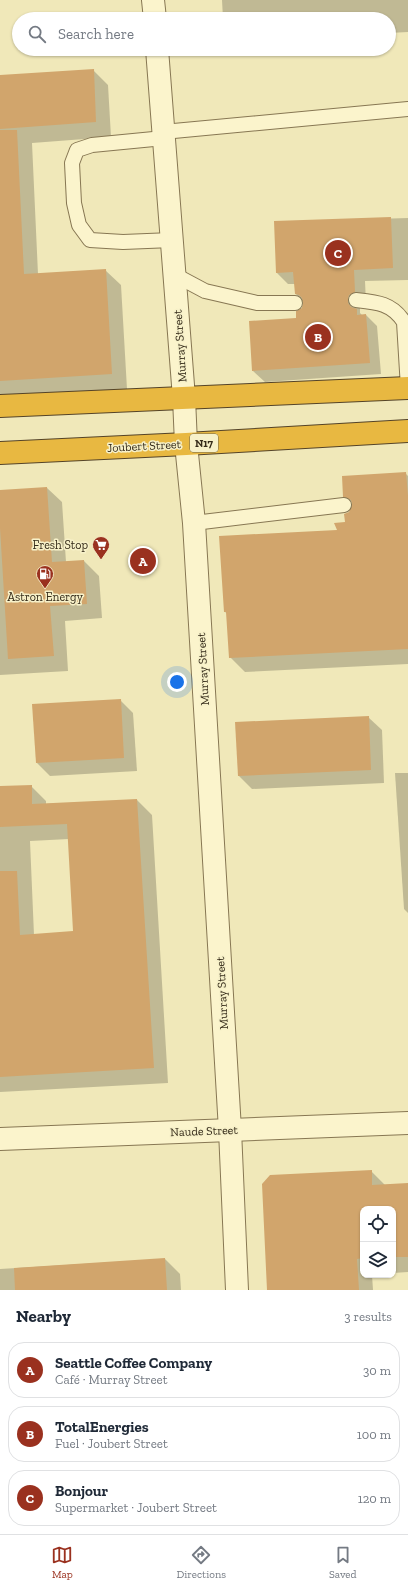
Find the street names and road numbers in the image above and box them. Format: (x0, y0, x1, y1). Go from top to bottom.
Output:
street label: Murray Street (170, 309, 190, 383)
road number: N17 (190, 434, 218, 452)
street label: Joubert Street (107, 437, 182, 455)
street label: Murray Street (194, 632, 212, 706)
street label: Murray Street (213, 956, 231, 1030)
street label: Naude Street (170, 1123, 239, 1139)

